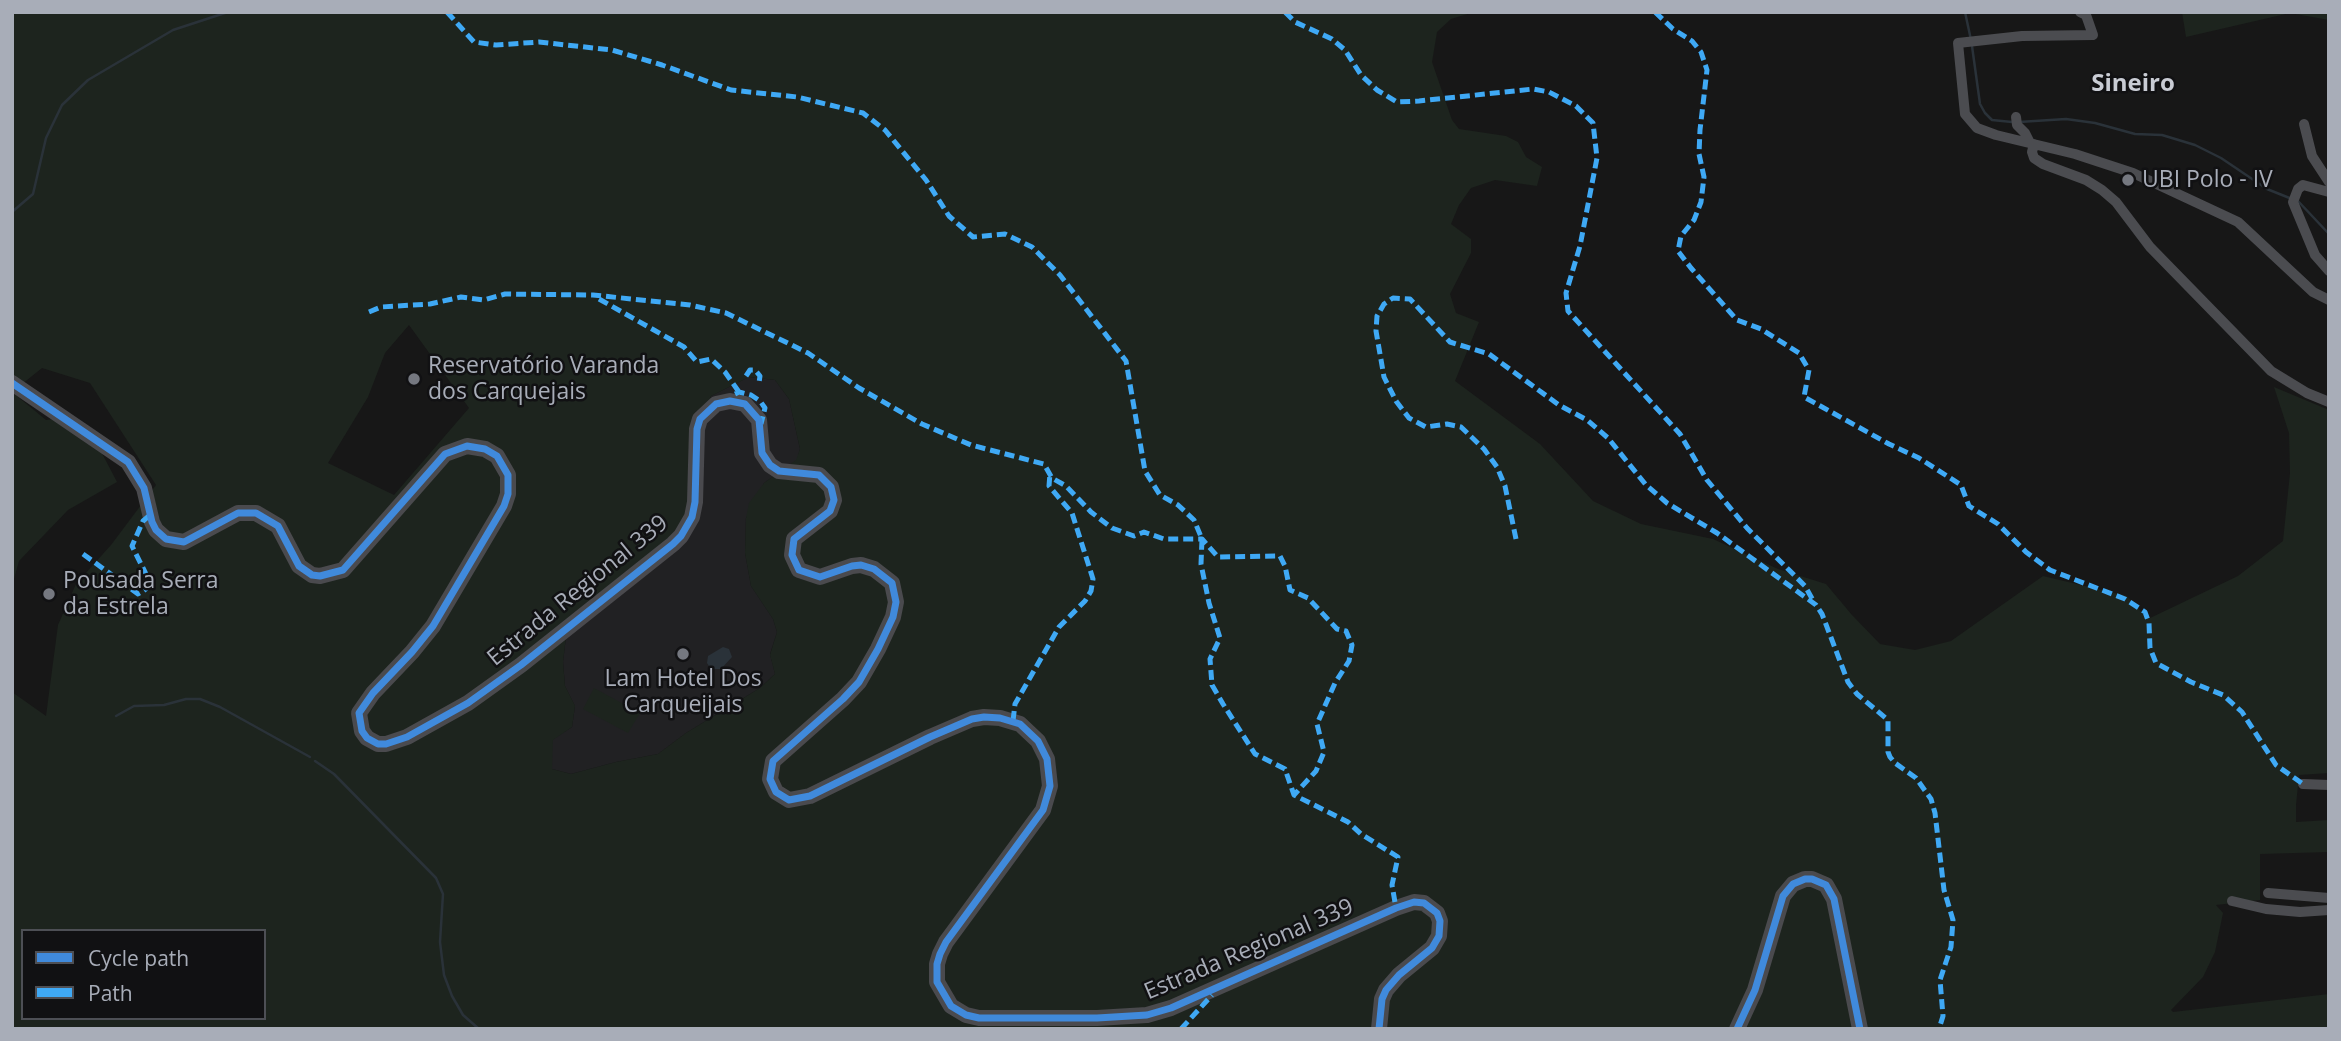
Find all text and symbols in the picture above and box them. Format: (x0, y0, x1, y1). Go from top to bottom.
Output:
district label: Sineiro (2091, 70, 2175, 98)
place label: UBI Polo - IV (2142, 166, 2273, 194)
marker: UBI Polo - IV (2120, 172, 2136, 188)
place label: Reservatório Varanda dos Carquejais (428, 352, 659, 406)
marker: Reservatório Varanda dos Carquejais (406, 371, 422, 387)
street label: Estrada Regional 339 (482, 510, 674, 672)
place label: Pousada Serra da Estrela (63, 567, 218, 621)
marker: Pousada Serra da Estrela (41, 586, 57, 602)
marker: Lam Hotel Dos Carqueijais (675, 646, 691, 662)
place label: Lam Hotel Dos Carqueijais (604, 665, 762, 719)
street label: Estrada Regional 339 (1140, 893, 1358, 1007)
legend (21, 929, 266, 1020)
text: Cycle path (88, 944, 189, 972)
text: Path (88, 979, 133, 1007)

